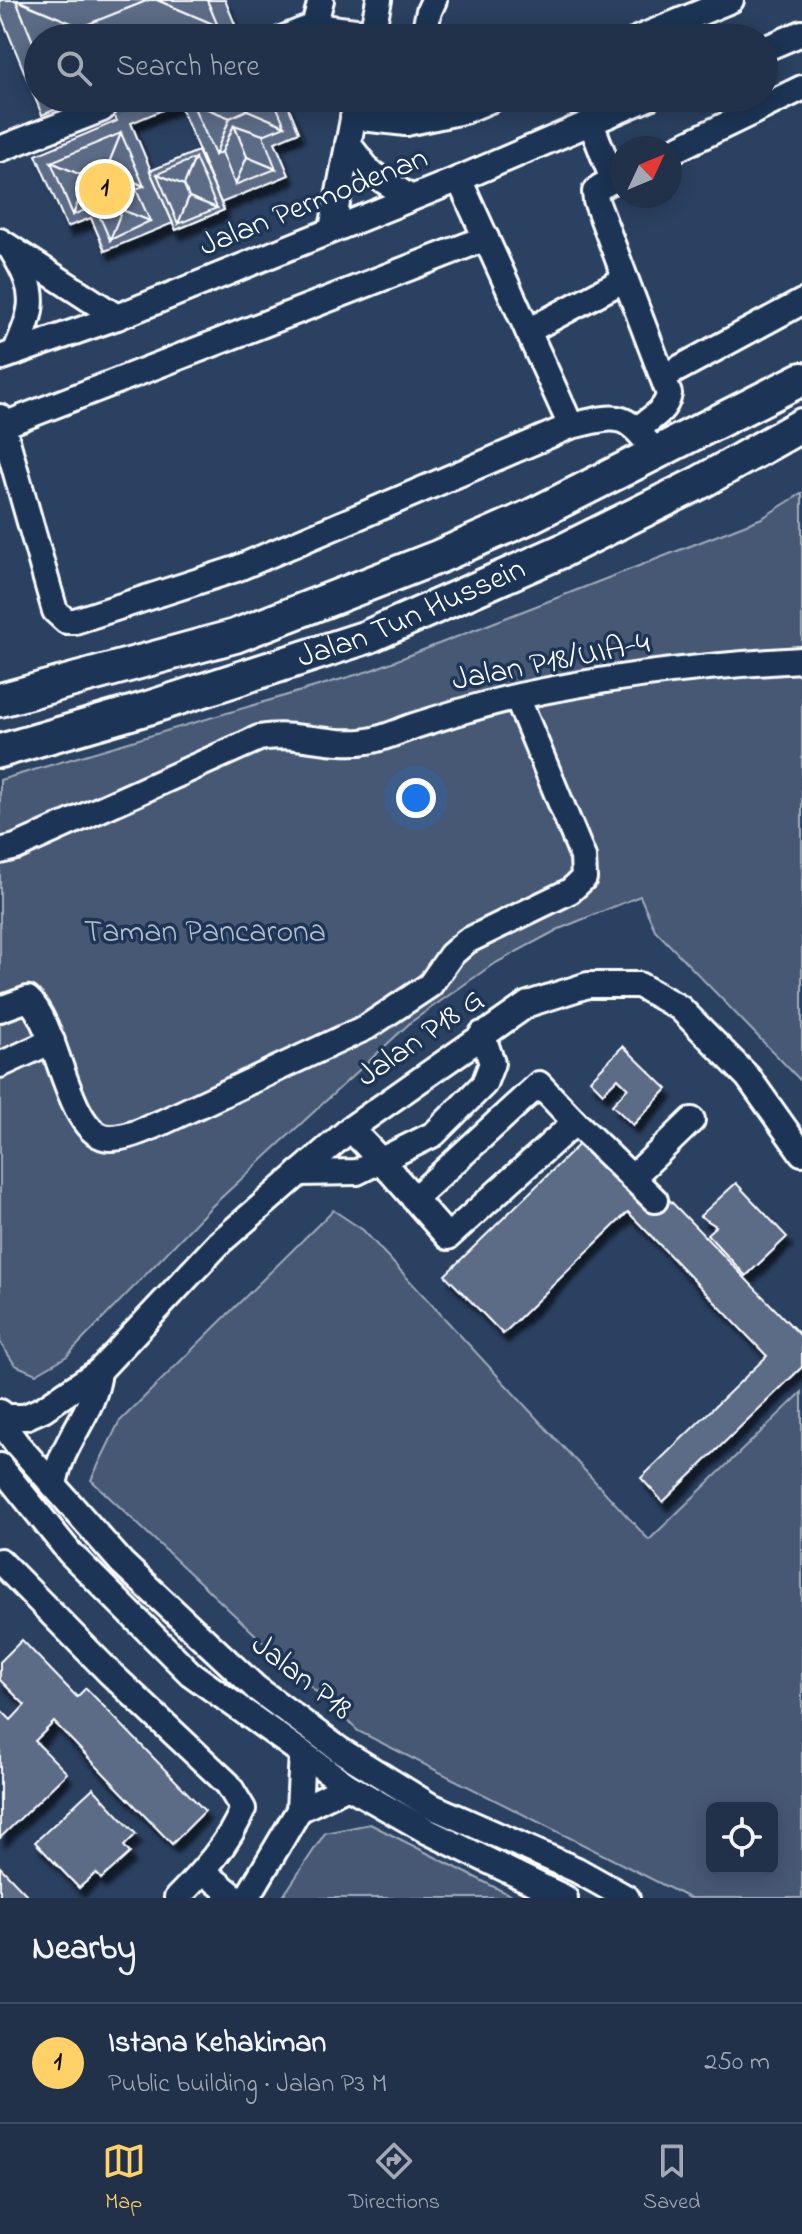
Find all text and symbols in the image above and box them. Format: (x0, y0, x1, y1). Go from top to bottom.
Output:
search box (24, 24, 778, 112)
icon: search (52, 46, 96, 90)
text: Search here (116, 46, 260, 90)
street label: Jalan Permodenan (193, 136, 435, 270)
north arrow (610, 136, 682, 208)
pin: 1 (79, 159, 131, 219)
street label: Jalan Tun Hussein (291, 546, 533, 682)
street label: Jalan P18/UIA-4 (448, 621, 654, 705)
your location (396, 778, 436, 818)
park label: Taman Pancarona (84, 910, 326, 957)
street label: Jalan P18 G (348, 978, 494, 1100)
street label: Jalan P18 (240, 1623, 362, 1733)
map controls (706, 1802, 778, 1874)
button: locate (706, 1802, 778, 1874)
text: Nearby (32, 1925, 136, 1975)
text: Istana Kehakiman (108, 2022, 326, 2066)
text: 1 (54, 2044, 62, 2082)
text: 250 m (704, 2044, 770, 2082)
text: Public building · Jalan P3 M (108, 2066, 387, 2104)
tab: Map (102, 2139, 146, 2219)
tab: Directions (349, 2139, 440, 2219)
tab: Saved (643, 2139, 700, 2219)

